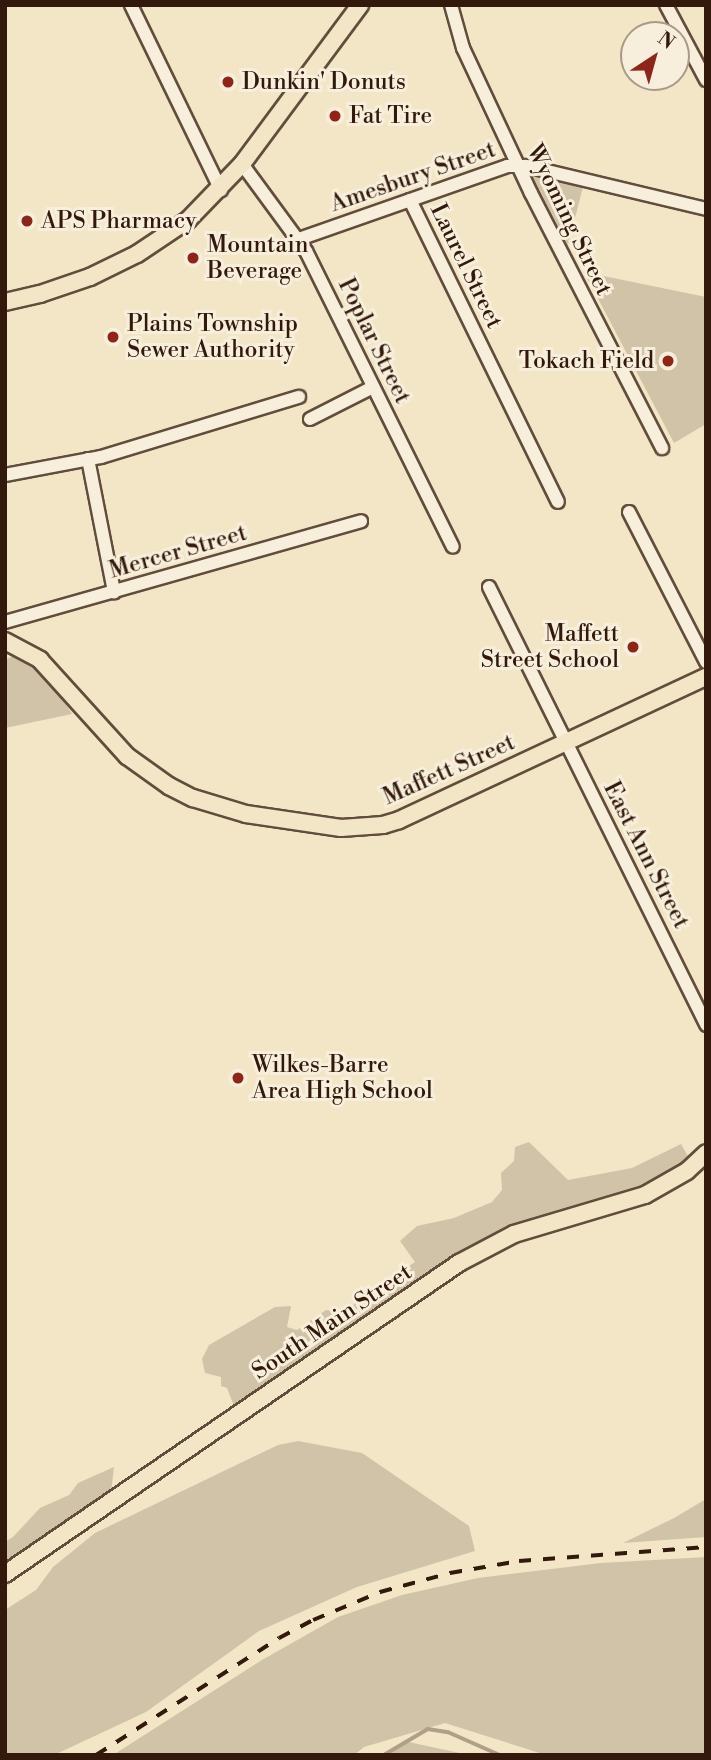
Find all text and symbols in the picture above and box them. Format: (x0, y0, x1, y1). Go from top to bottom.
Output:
north arrow (620, 21, 690, 91)
text: N (653, 27, 679, 55)
place label: Dunkin' Donuts (242, 68, 406, 96)
marker: Dunkin' Donuts (220, 74, 236, 90)
place label: Fat Tire (349, 102, 432, 130)
marker: Fat Tire (327, 108, 343, 124)
street label: Amesbury Street (327, 136, 499, 218)
street label: Wyoming Street (521, 140, 617, 300)
street label: Laurel Street (424, 199, 508, 333)
place label: APS Pharmacy (41, 207, 197, 235)
marker: APS Pharmacy (19, 213, 35, 229)
place label: Mountain Beverage (207, 231, 309, 285)
marker: Mountain Beverage (185, 250, 201, 266)
street label: Poplar Street (332, 274, 416, 408)
place label: Plains Township Sewer Authority (127, 310, 298, 364)
marker: Plains Township Sewer Authority (105, 329, 121, 345)
place label: Tokach Field (519, 347, 654, 375)
marker: Tokach Field (660, 353, 676, 369)
street label: Mercer Street (106, 519, 250, 585)
place label: Maffett Street School (481, 620, 619, 674)
marker: Maffett Street School (625, 639, 641, 655)
street label: Maffett Street (379, 729, 519, 811)
street label: East Ann Street (597, 777, 695, 933)
place label: Wilkes-Barre Area High School (252, 1051, 433, 1105)
marker: Wilkes-Barre Area High School (230, 1070, 246, 1086)
street label: South Main Street (247, 1258, 417, 1386)

